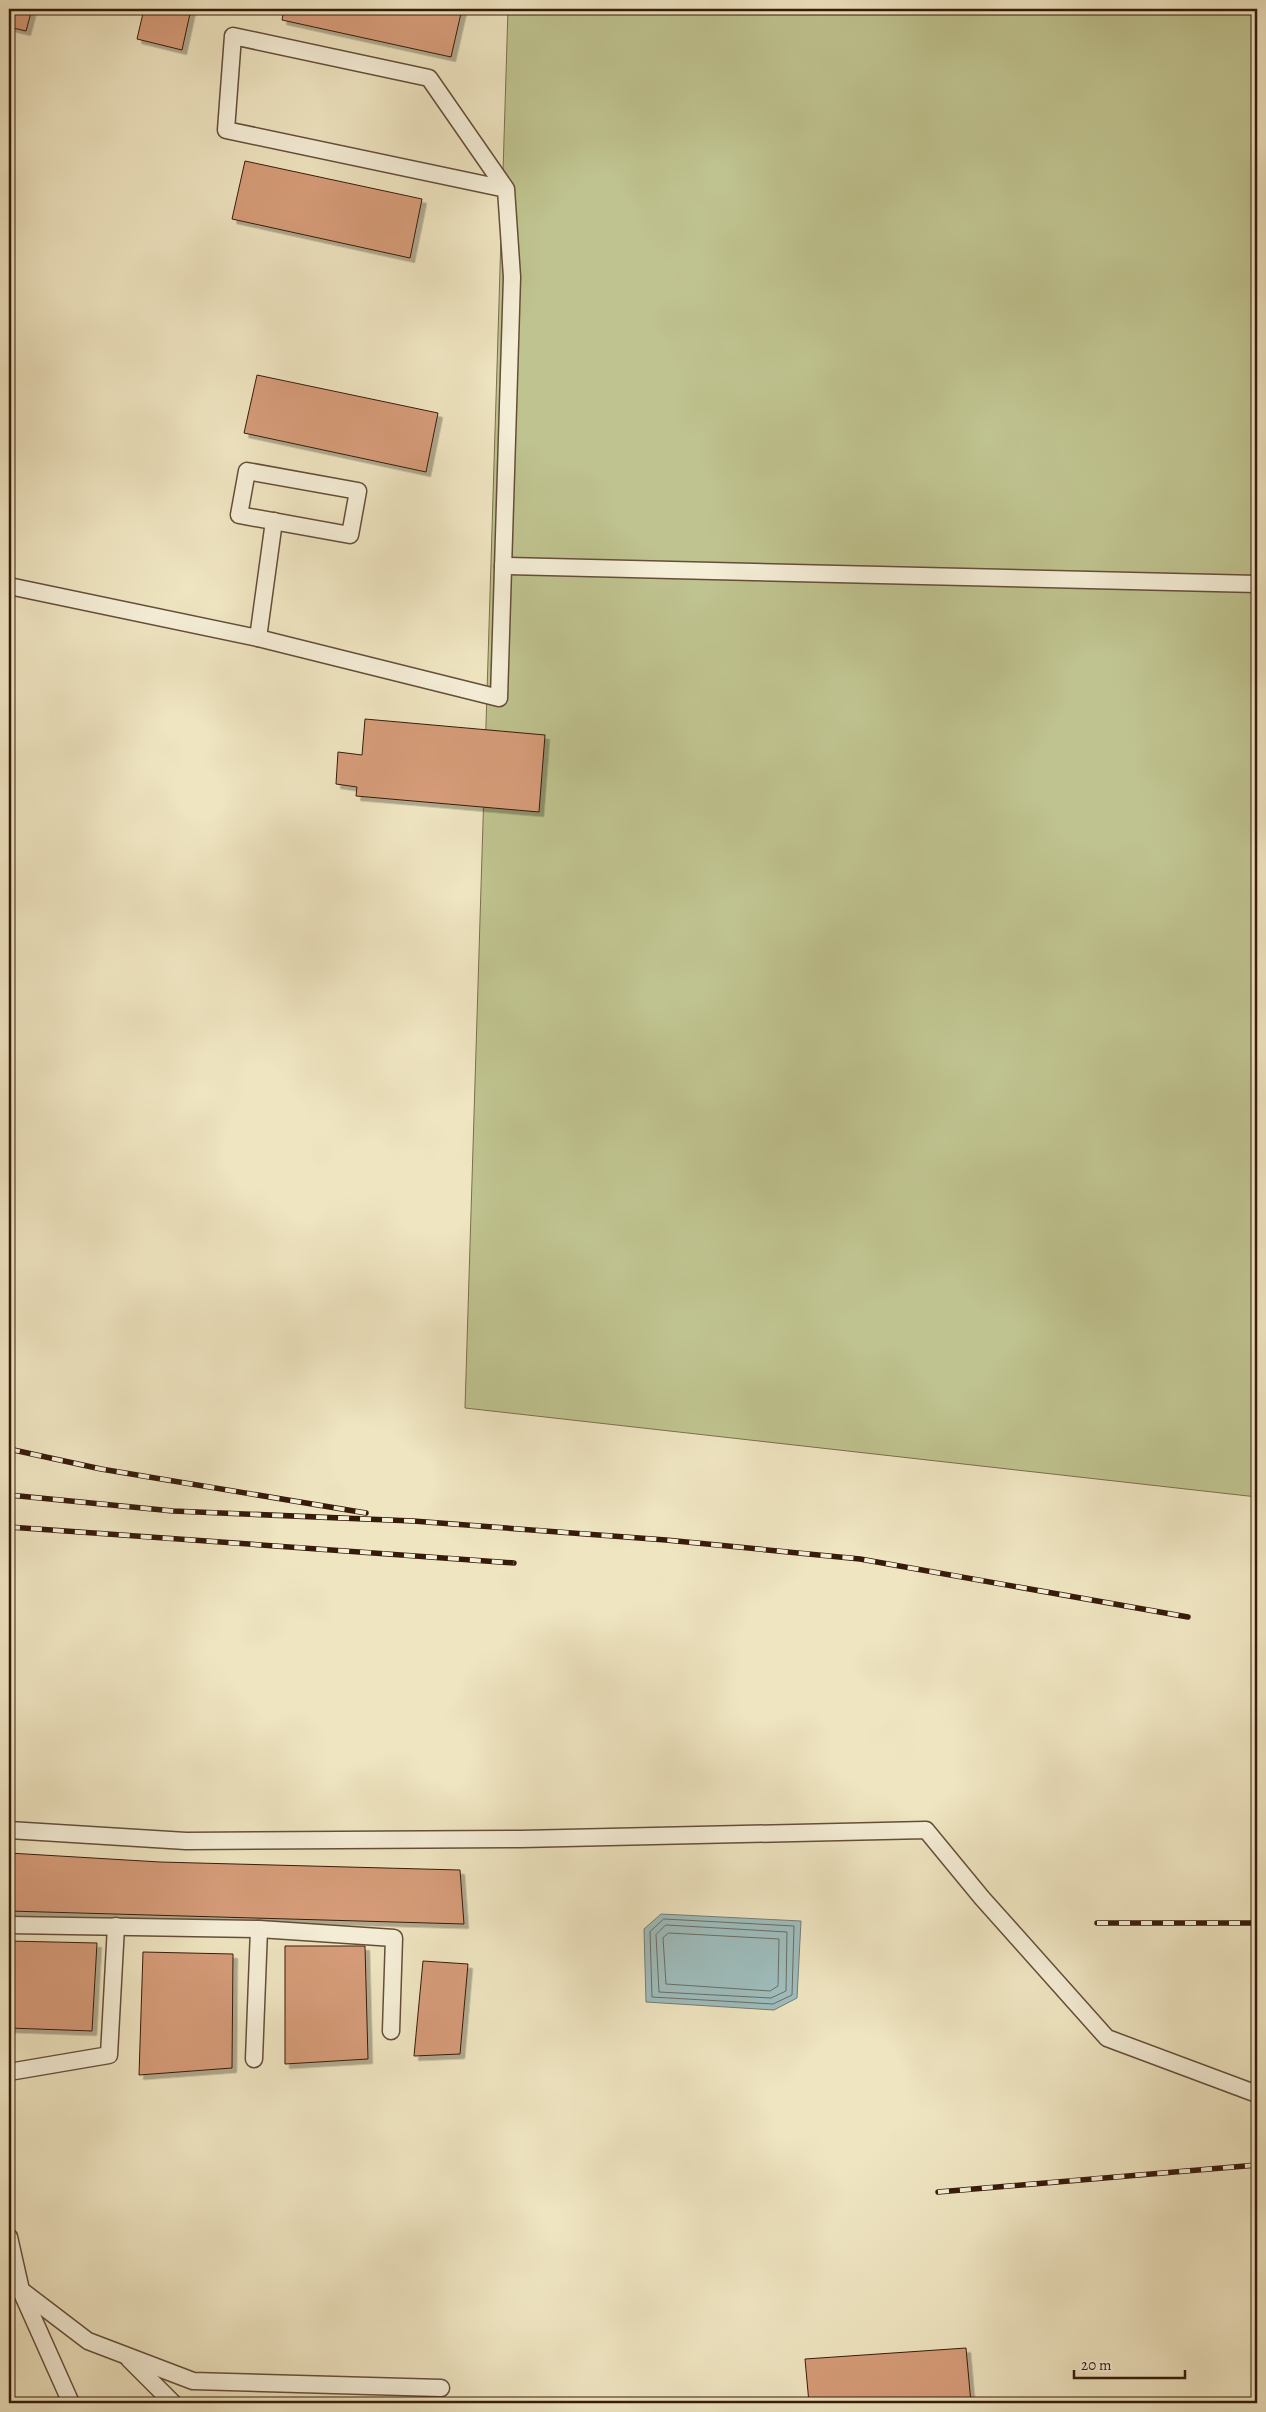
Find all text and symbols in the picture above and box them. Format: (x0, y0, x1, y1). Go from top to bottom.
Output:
scale bar (1074, 2347, 1185, 2379)
text: 20 m (1081, 2355, 1112, 2375)

